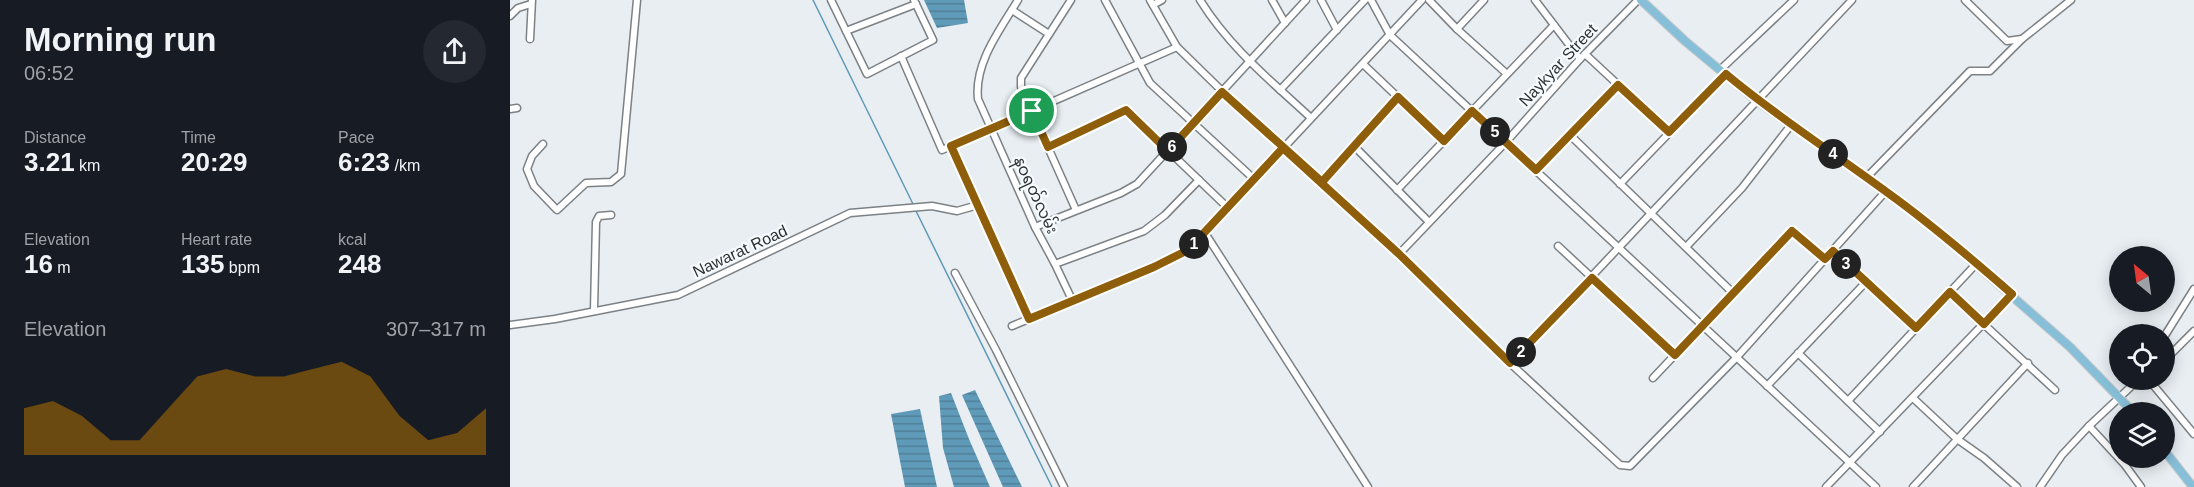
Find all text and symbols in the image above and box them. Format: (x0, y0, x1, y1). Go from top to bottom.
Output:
button: share (423, 20, 486, 83)
street label: Naykyar Street (1516, 20, 1601, 109)
text: Morning run (24, 21, 216, 58)
text: 06:52 (24, 62, 74, 84)
pin (1006, 85, 1057, 136)
icon: arrive (1015, 94, 1048, 127)
pin: 5 (1480, 117, 1510, 147)
text: 5 (1491, 123, 1499, 140)
text: Distance (24, 129, 86, 146)
text: Time (181, 129, 216, 146)
text: Pace (338, 129, 374, 146)
pin: 6 (1157, 132, 1187, 162)
text: 6 (1168, 138, 1176, 155)
pin: 4 (1818, 139, 1848, 169)
text: 4 (1829, 145, 1837, 162)
text: 3.21 (24, 147, 75, 177)
text: 20:29 (181, 147, 248, 177)
text: 6:23 (338, 147, 390, 177)
street label: နဝရတ်လမ်း (1006, 152, 1064, 238)
text: km (75, 157, 100, 174)
text: /km (390, 157, 420, 174)
street label: Nawarat Road (690, 222, 790, 280)
pin: 1 (1179, 229, 1209, 259)
text: Elevation (24, 231, 90, 248)
text: Heart rate (181, 231, 252, 248)
text: kcal (338, 231, 366, 248)
text: 1 (1190, 235, 1198, 252)
north arrow (2109, 246, 2175, 312)
map controls (2109, 246, 2175, 468)
text: 16 (24, 249, 53, 279)
text: 135 (181, 249, 224, 279)
text: 248 (338, 249, 381, 279)
pin: 3 (1831, 249, 1861, 279)
text: 3 (1842, 255, 1850, 272)
text: m (53, 259, 71, 276)
text: bpm (224, 259, 260, 276)
text: Elevation (24, 318, 106, 340)
text: 307–317 m (386, 318, 486, 340)
button: locate (2109, 324, 2175, 390)
pin: 2 (1506, 337, 1536, 367)
text: 2 (1517, 343, 1525, 360)
button: layers (2109, 402, 2175, 468)

